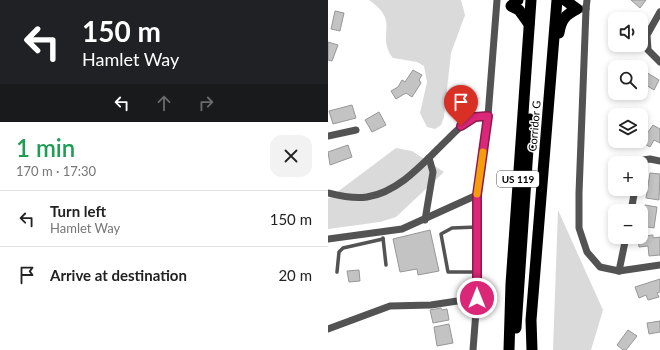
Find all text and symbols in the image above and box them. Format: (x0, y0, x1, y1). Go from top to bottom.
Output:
map controls (608, 12, 648, 244)
button: sound (608, 12, 648, 52)
text: 150 m (82, 14, 161, 48)
icon: left (16, 16, 68, 68)
text: Hamlet Way (82, 48, 179, 70)
button: search (608, 60, 648, 100)
pin (444, 85, 478, 126)
icon: arrive (450, 91, 472, 113)
icon: left (111, 92, 133, 114)
icon: ahead (153, 92, 175, 114)
icon: right (195, 92, 217, 114)
street label: Corridor G (525, 100, 543, 152)
button: layers (608, 108, 648, 148)
text: 1 min (16, 133, 75, 162)
button: close (270, 135, 312, 177)
button: + (608, 156, 648, 196)
text: 170 m · 17:30 (16, 163, 96, 179)
road number: US 119 (497, 171, 539, 187)
text: Turn left (50, 202, 106, 220)
button: − (608, 204, 648, 244)
icon: left (16, 208, 38, 230)
text: 150 m (270, 210, 312, 228)
text: Hamlet Way (50, 220, 120, 236)
icon: arrive (16, 264, 38, 286)
text: Arrive at destination (50, 266, 187, 284)
text: 20 m (278, 266, 312, 284)
position arrow (456, 277, 498, 319)

